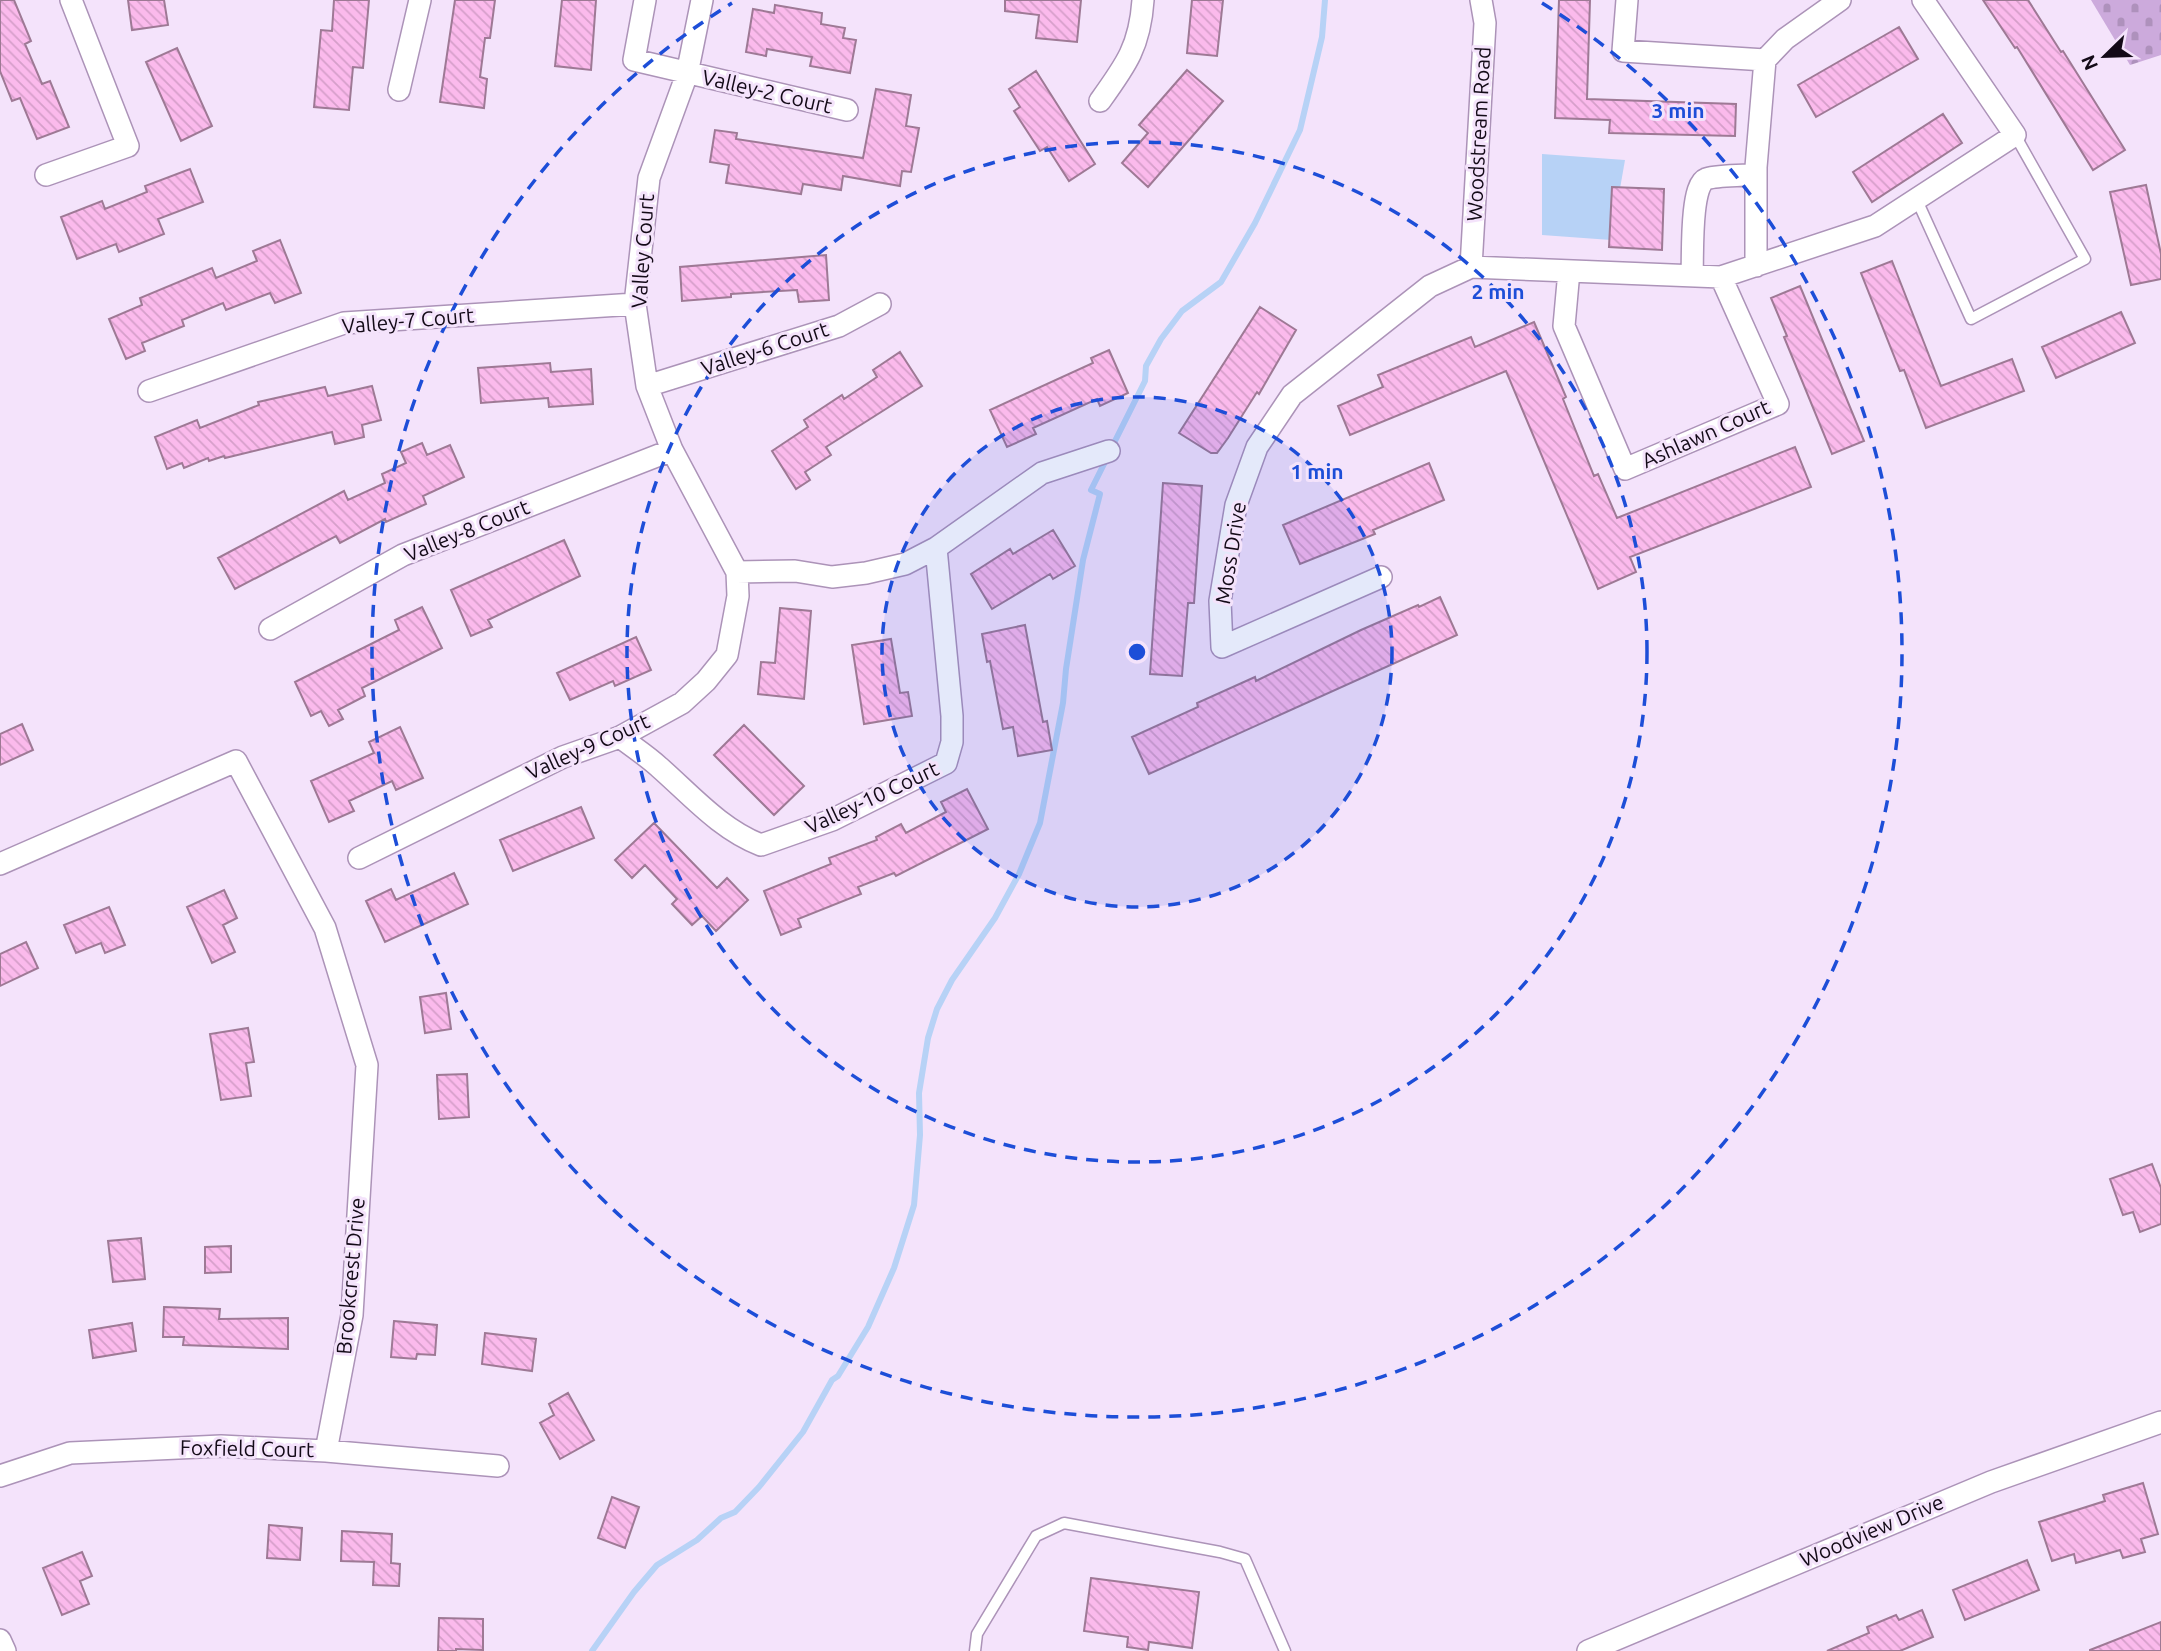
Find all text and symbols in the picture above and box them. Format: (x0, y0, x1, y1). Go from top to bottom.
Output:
north arrow (2070, 21, 2140, 91)
street label: Woodstream Road (1461, 46, 1495, 222)
text: N (2076, 52, 2102, 73)
street label: Valley-2 Court (700, 64, 835, 118)
text: 3 min (1651, 98, 1705, 122)
street label: Valley Court (626, 193, 658, 309)
text: 2 min (1471, 279, 1525, 303)
street label: Valley-7 Court (341, 302, 475, 338)
street label: Valley-6 Court (698, 316, 831, 380)
street label: Ashlawn Court (1638, 394, 1773, 472)
text: 1 min (1290, 459, 1344, 483)
street label: Valley-8 Court (401, 494, 533, 566)
street label: Moss Drive (1210, 500, 1250, 606)
centre of rings (1125, 640, 1149, 664)
street label: Valley-9 Court (522, 708, 653, 784)
street label: Valley-10 Court (801, 756, 942, 838)
street label: Brookcrest Drive (331, 1197, 369, 1355)
street label: Foxfield Court (180, 1435, 314, 1461)
street label: Woodview Drive (1796, 1489, 1947, 1571)

